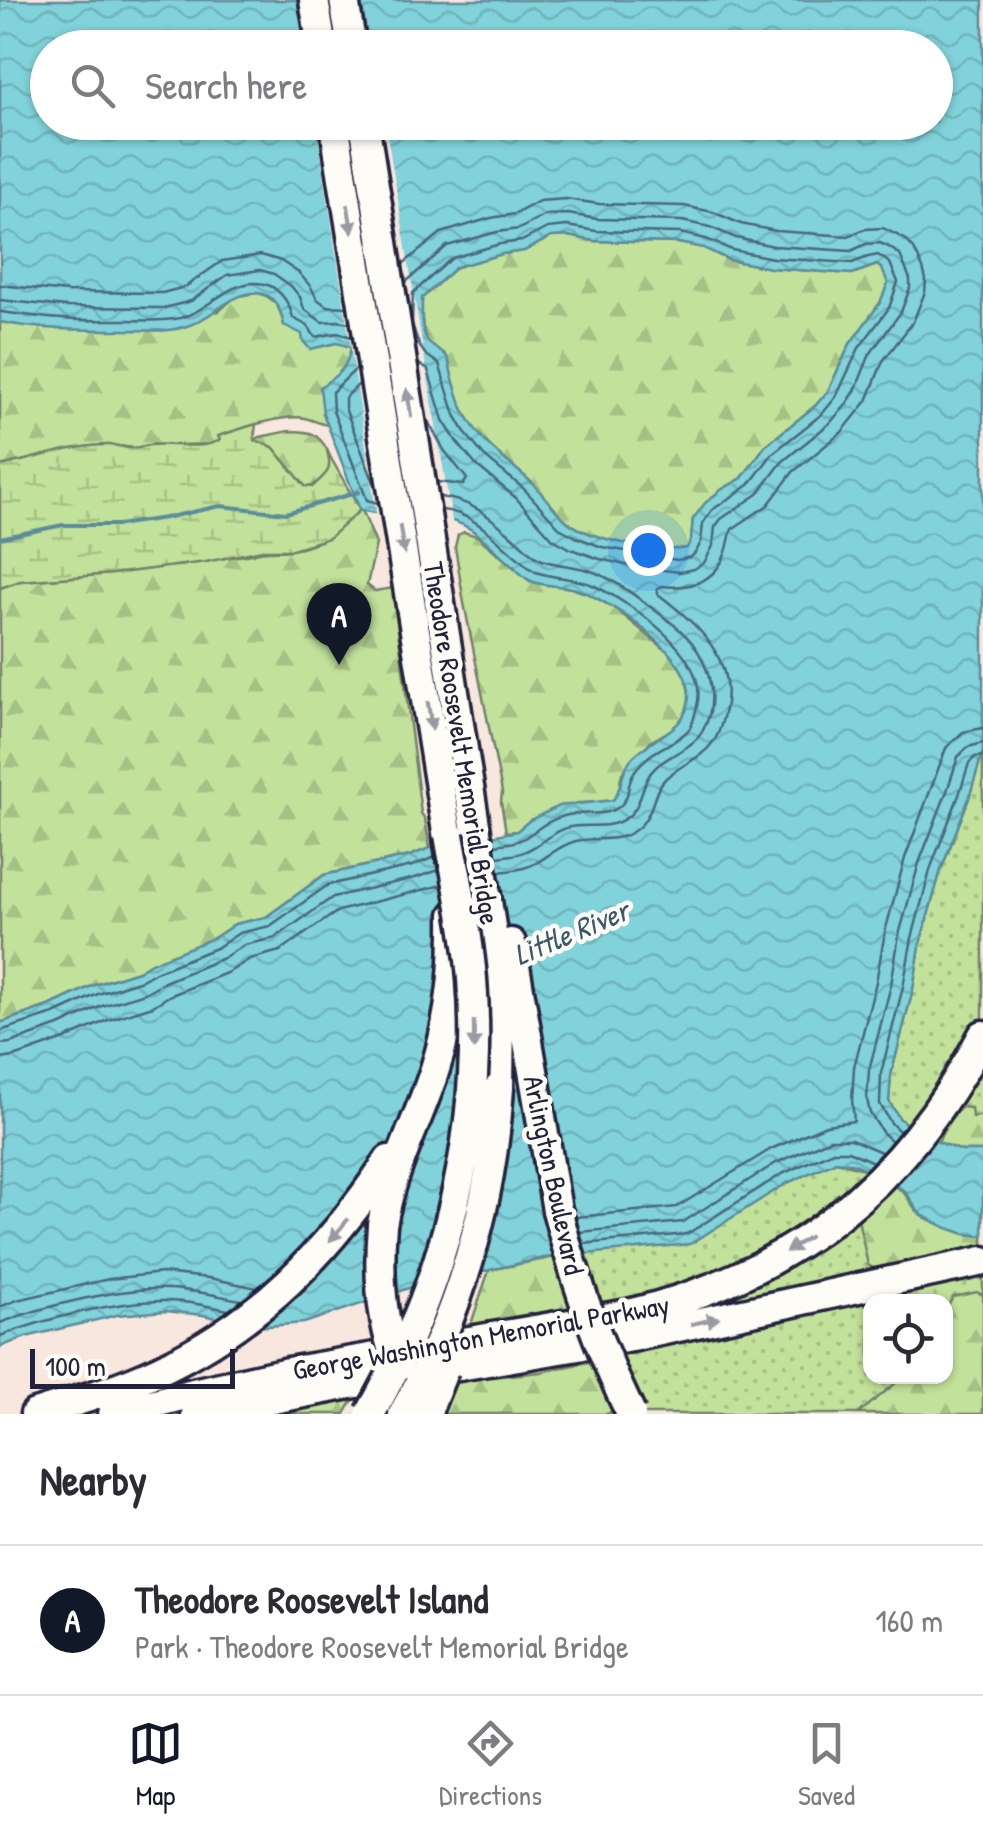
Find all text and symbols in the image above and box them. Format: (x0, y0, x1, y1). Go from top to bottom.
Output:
search box (30, 30, 953, 140)
icon: search (65, 58, 120, 113)
text: Search here (145, 59, 307, 111)
one-way arrow (343, 203, 358, 235)
one-way arrow (401, 387, 417, 418)
one-way arrow (395, 524, 410, 556)
your location (623, 525, 674, 576)
street label: Theodore Roosevelt Memorial Bridge (415, 559, 509, 927)
pin: A (306, 582, 372, 665)
one-way arrow (423, 701, 438, 732)
water label: Little River (507, 889, 638, 974)
one-way arrow (466, 1020, 482, 1052)
street label: Arlington Boulevard (514, 1072, 594, 1278)
one-way arrow (328, 1218, 350, 1243)
one-way arrow (785, 1235, 812, 1253)
street label: George Washington Memorial Parkway (290, 1285, 672, 1389)
map controls (863, 1294, 953, 1384)
button: locate (863, 1294, 953, 1384)
one-way arrow (690, 1313, 721, 1328)
scale bar (30, 1344, 235, 1388)
text: 100 m (45, 1347, 106, 1385)
text: Nearby (40, 1451, 147, 1508)
text: Theodore Roosevelt Island (135, 1573, 488, 1625)
text: A (65, 1599, 80, 1642)
text: 160 m (875, 1599, 943, 1642)
text: Park · Theodore Roosevelt Memorial Bridge (135, 1625, 629, 1668)
tab: Map (128, 1716, 183, 1814)
tab: Directions (439, 1716, 542, 1814)
tab: Saved (798, 1716, 855, 1814)

